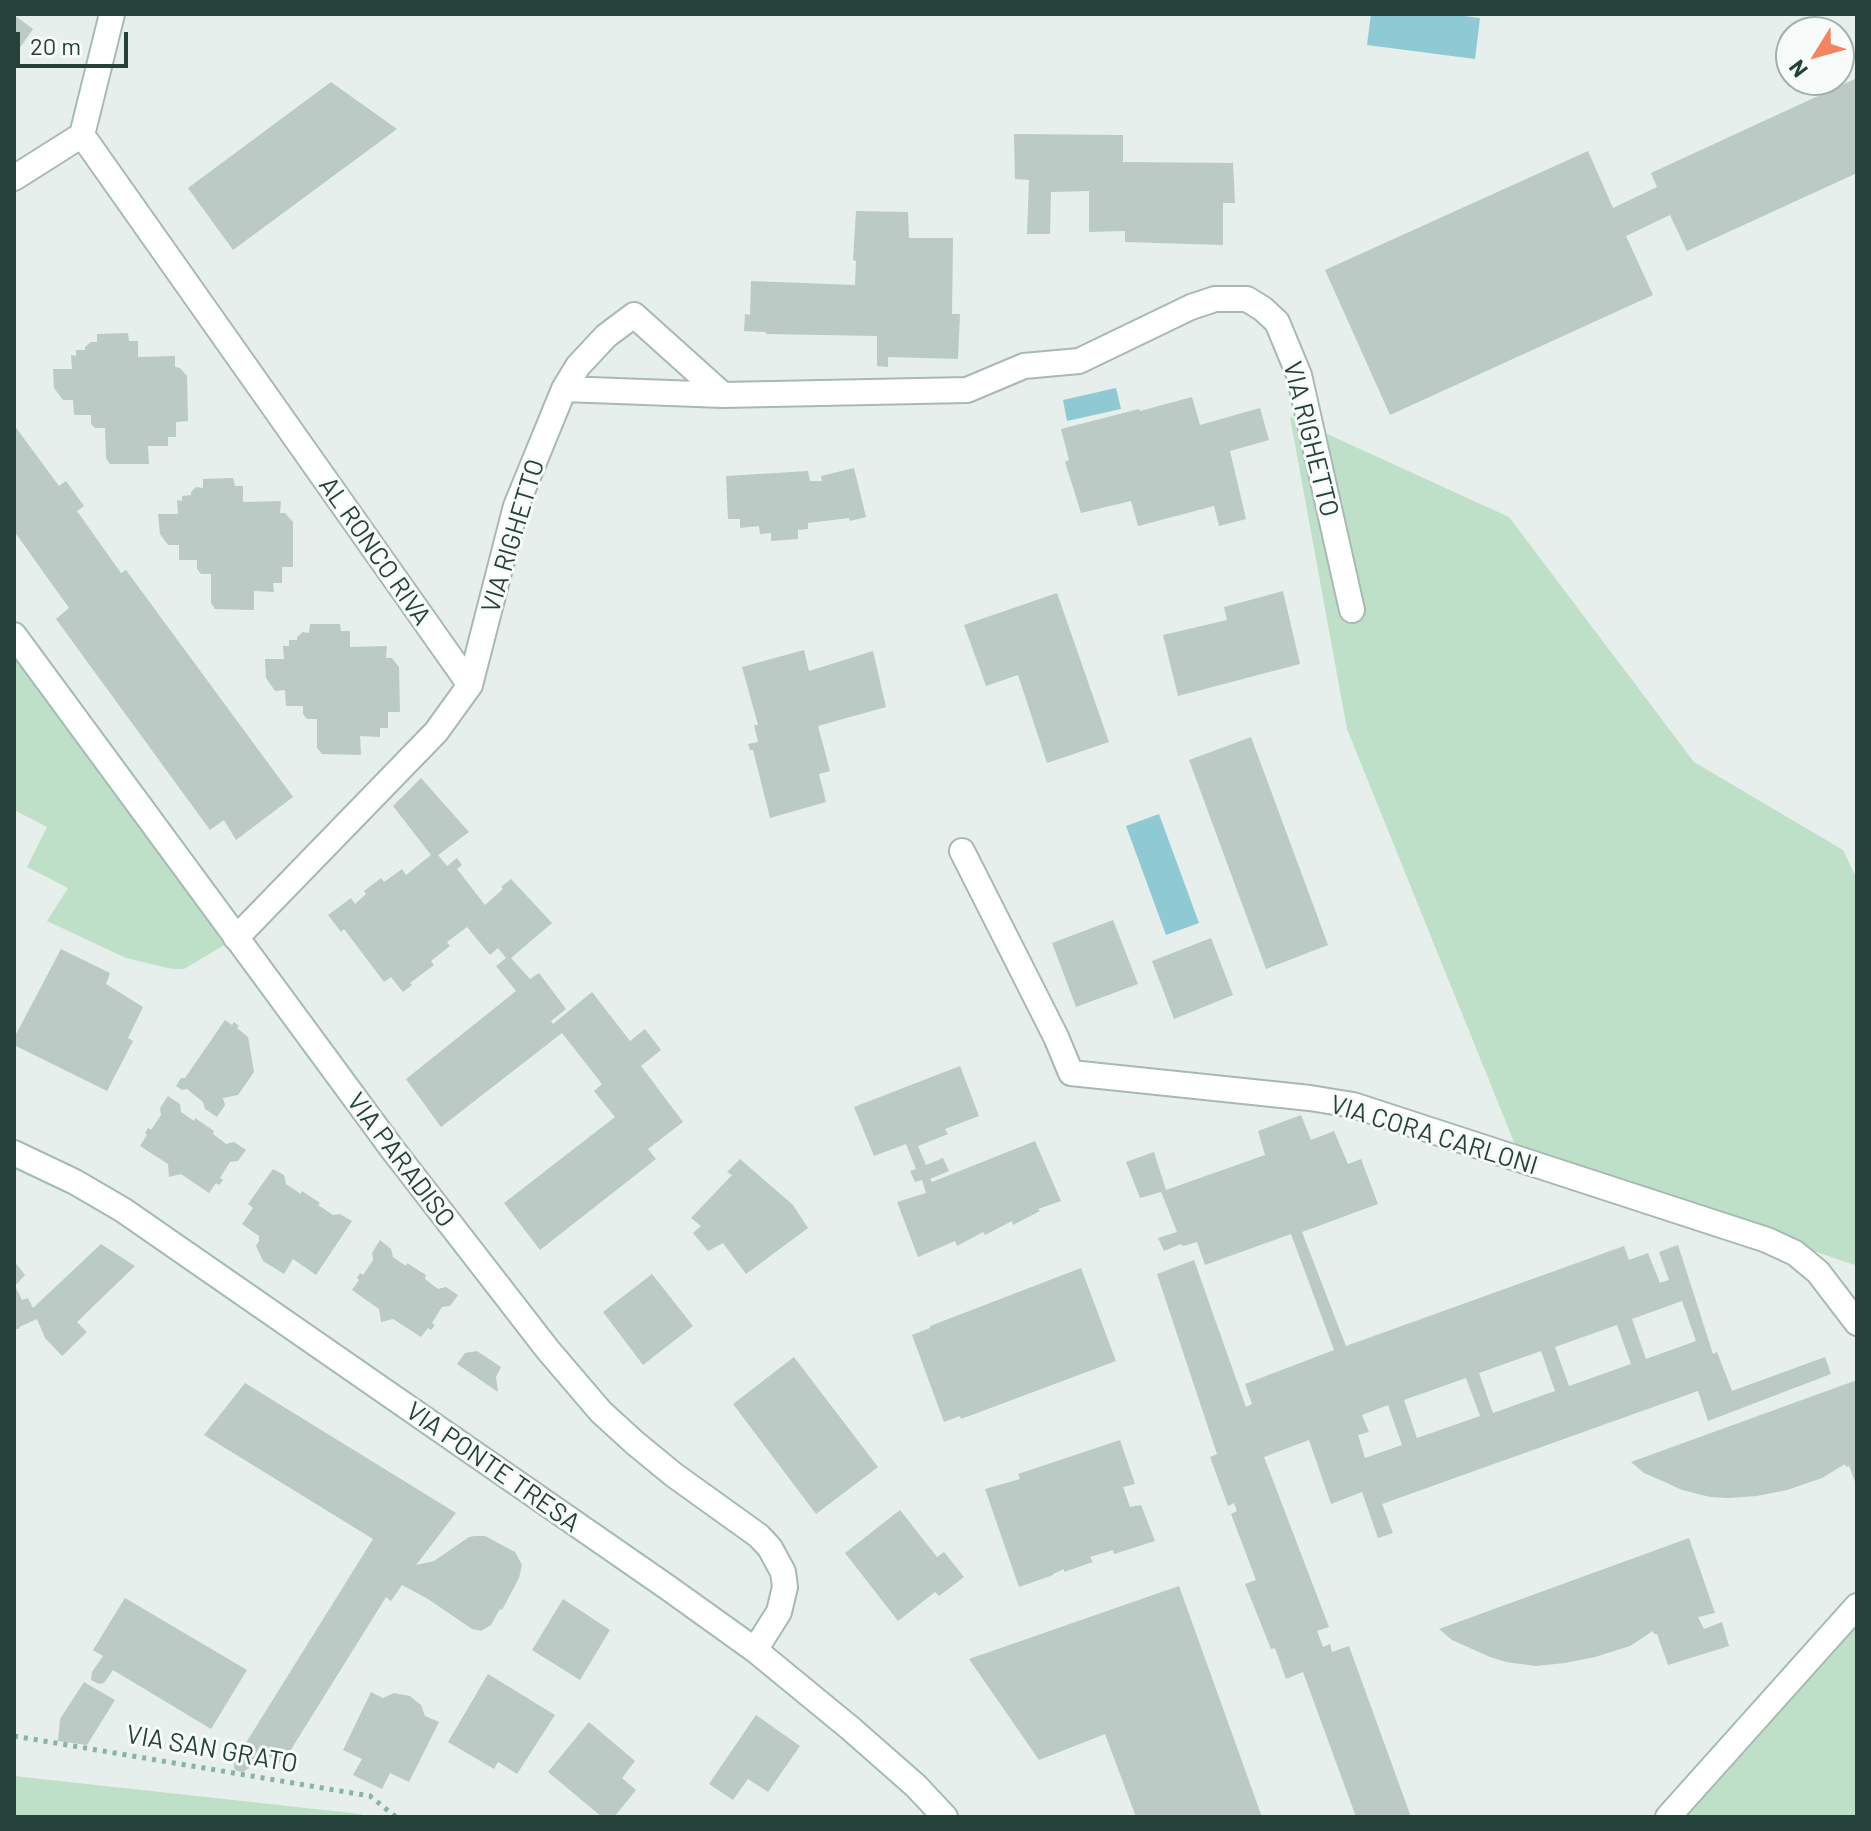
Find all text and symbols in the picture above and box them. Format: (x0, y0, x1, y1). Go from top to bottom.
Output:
scale bar (20, 16, 132, 66)
north arrow (1775, 16, 1855, 96)
text: 20 m (30, 31, 81, 60)
text: N (1783, 56, 1812, 83)
street label: VIA RIGHETTO (1277, 358, 1345, 520)
street label: VIA RIGHETTO (475, 455, 551, 617)
street label: AL RONCO RIVA (312, 471, 438, 631)
street label: VIA PARADISO (340, 1087, 462, 1233)
street label: VIA CORA CARLONI (1326, 1089, 1542, 1181)
street label: VIA PONTE TRESA (400, 1395, 586, 1539)
street label: VIA SAN GRATO (124, 1719, 300, 1779)

